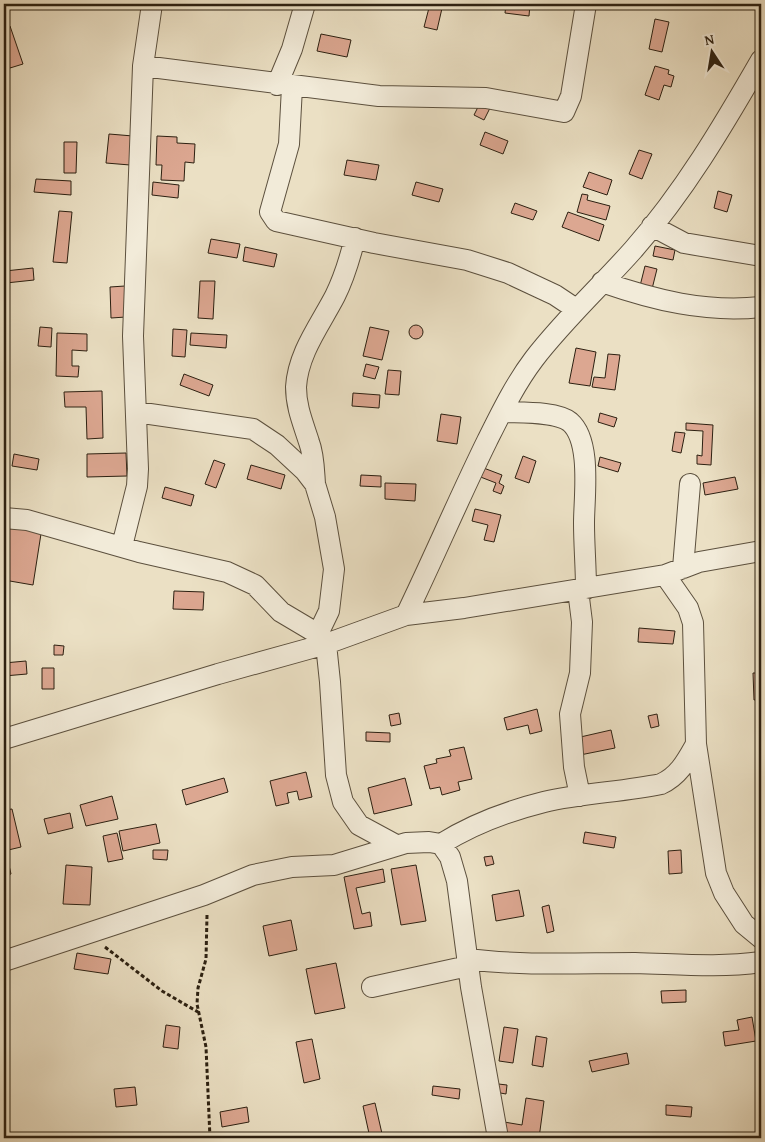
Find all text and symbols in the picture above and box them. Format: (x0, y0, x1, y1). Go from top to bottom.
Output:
north arrow (688, 28, 738, 78)
text: N (703, 28, 717, 50)

